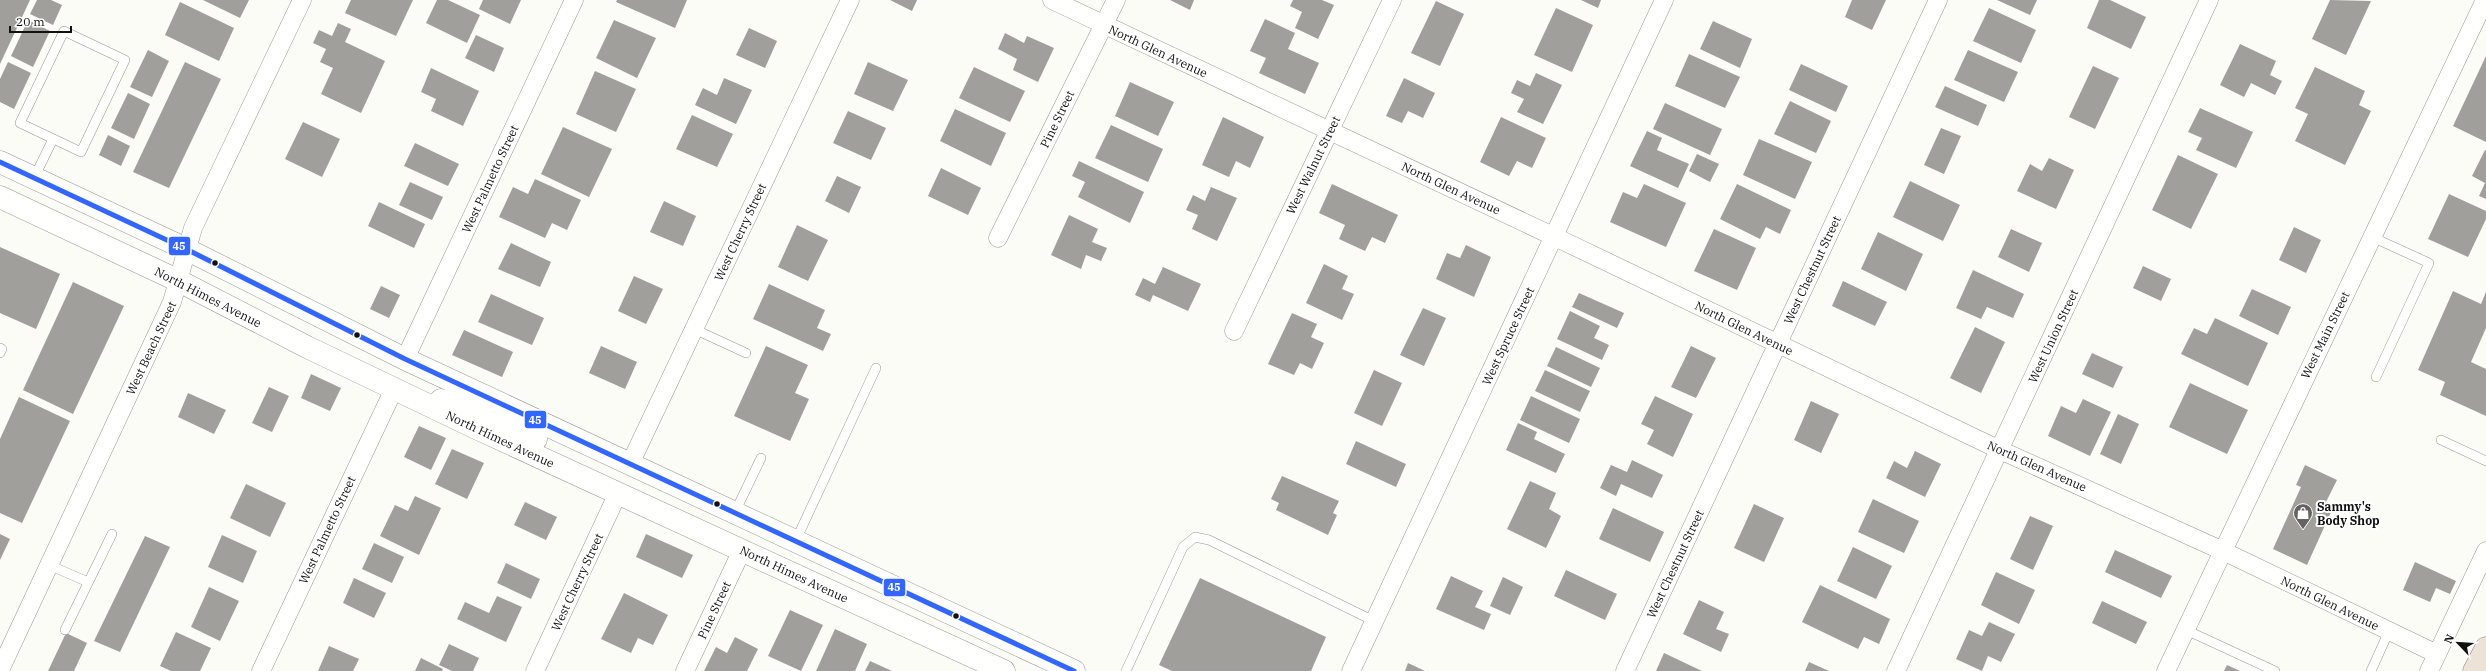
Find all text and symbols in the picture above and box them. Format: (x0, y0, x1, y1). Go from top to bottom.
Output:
scale bar (10, 8, 71, 34)
text: 20 m (16, 14, 45, 29)
street label: North Glen Avenue (1106, 22, 1210, 80)
street label: Pine Street (1037, 88, 1077, 150)
street label: West Walnut Street (1283, 114, 1343, 216)
street label: West Palmetto Street (458, 123, 522, 235)
street label: North Glen Avenue (1399, 159, 1503, 217)
street label: West Cherry Street (711, 181, 769, 283)
street label: West Chestnut Street (1780, 213, 1844, 327)
line badge: 45 (168, 236, 191, 256)
text: 45 (172, 239, 186, 253)
unlabelled marker (210, 258, 220, 268)
street label: North Himes Avenue (152, 264, 264, 330)
street label: West Spruce Street (1479, 285, 1537, 387)
street label: West Union Street (2025, 287, 2081, 385)
street label: West Main Street (2297, 289, 2353, 381)
street label: North Glen Avenue (1692, 298, 1796, 358)
street label: West Beach Street (123, 299, 179, 397)
unlabelled marker (352, 330, 362, 340)
street label: North Himes Avenue (443, 407, 557, 471)
line badge: 45 (524, 410, 547, 429)
text: 45 (528, 413, 542, 427)
street label: North Glen Avenue (1985, 437, 2089, 495)
street label: West Palmetto Street (295, 474, 359, 586)
unlabelled marker (712, 499, 722, 509)
place label: Sammy's Body Shop (2317, 499, 2380, 528)
shop icon: Sammy's Body Shop (2292, 502, 2314, 530)
street label: West Chestnut Street (1643, 507, 1707, 621)
street label: West Cherry Street (548, 531, 606, 633)
street label: North Himes Avenue (737, 542, 851, 606)
street label: North Glen Avenue (2278, 573, 2382, 633)
line badge: 45 (883, 578, 906, 597)
street label: Pine Street (694, 579, 734, 641)
text: 45 (887, 580, 901, 594)
unlabelled marker (951, 611, 961, 621)
north arrow (2438, 623, 2478, 663)
text: N (2441, 632, 2457, 646)

